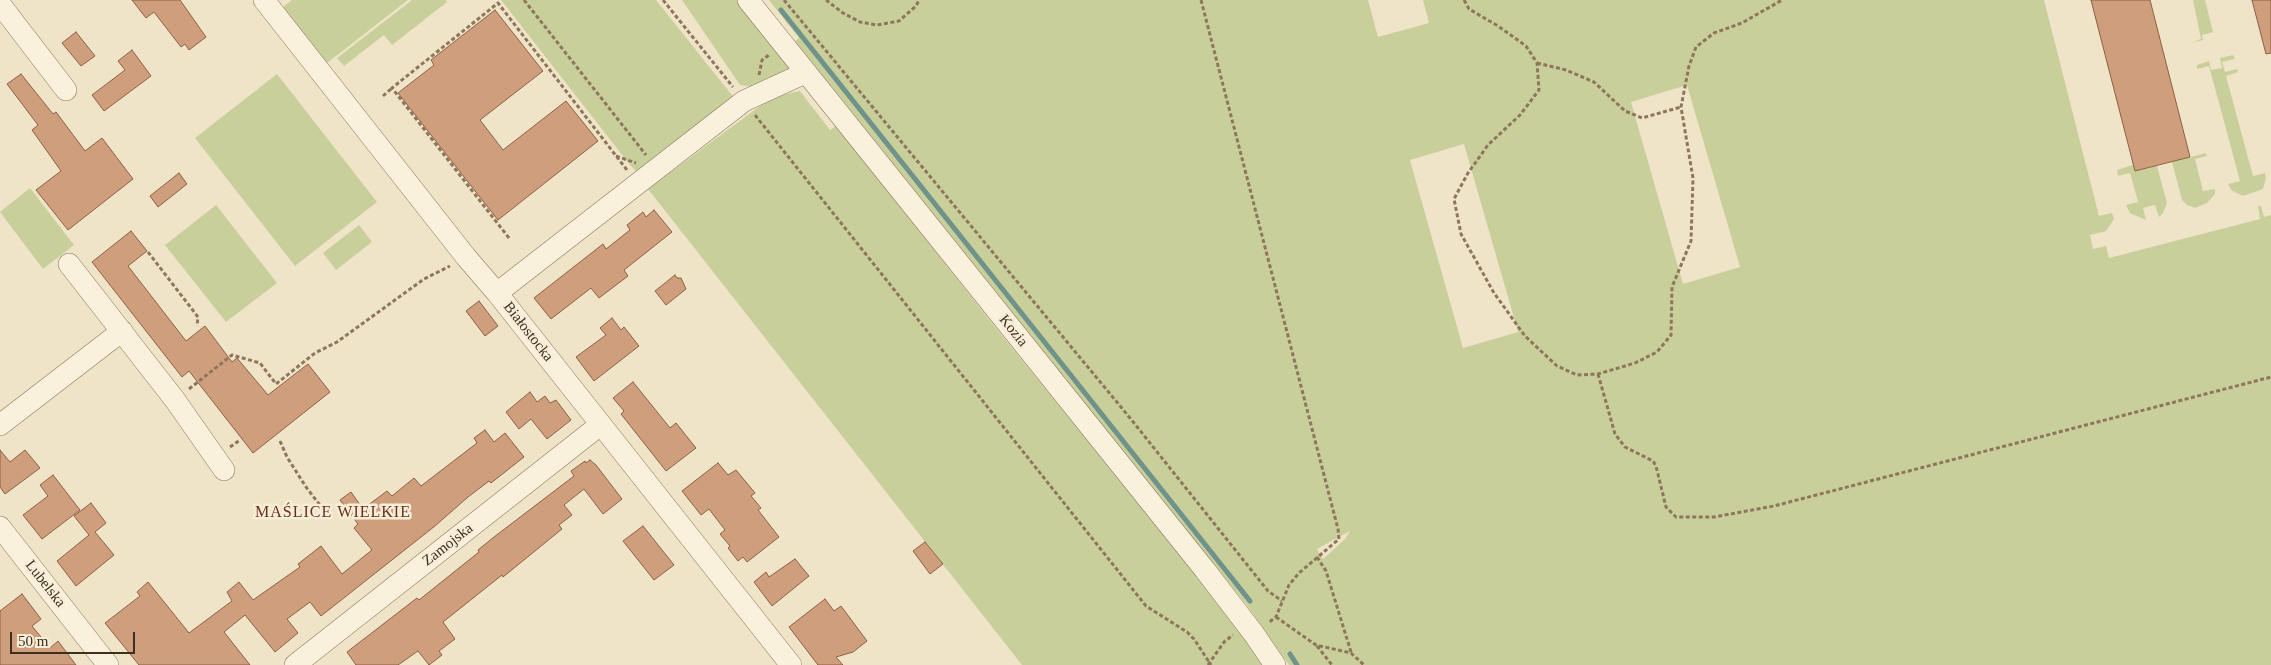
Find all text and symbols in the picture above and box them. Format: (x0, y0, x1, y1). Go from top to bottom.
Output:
street label: Białostocka (499, 299, 557, 365)
street label: Kozia (995, 311, 1031, 351)
district label: MAŚLICE WIELKIE (253, 503, 413, 523)
street label: Zamojska (419, 520, 477, 570)
street label: Lubelska (21, 557, 69, 611)
scale bar (12, 622, 138, 654)
text: 50 m (18, 633, 48, 649)

